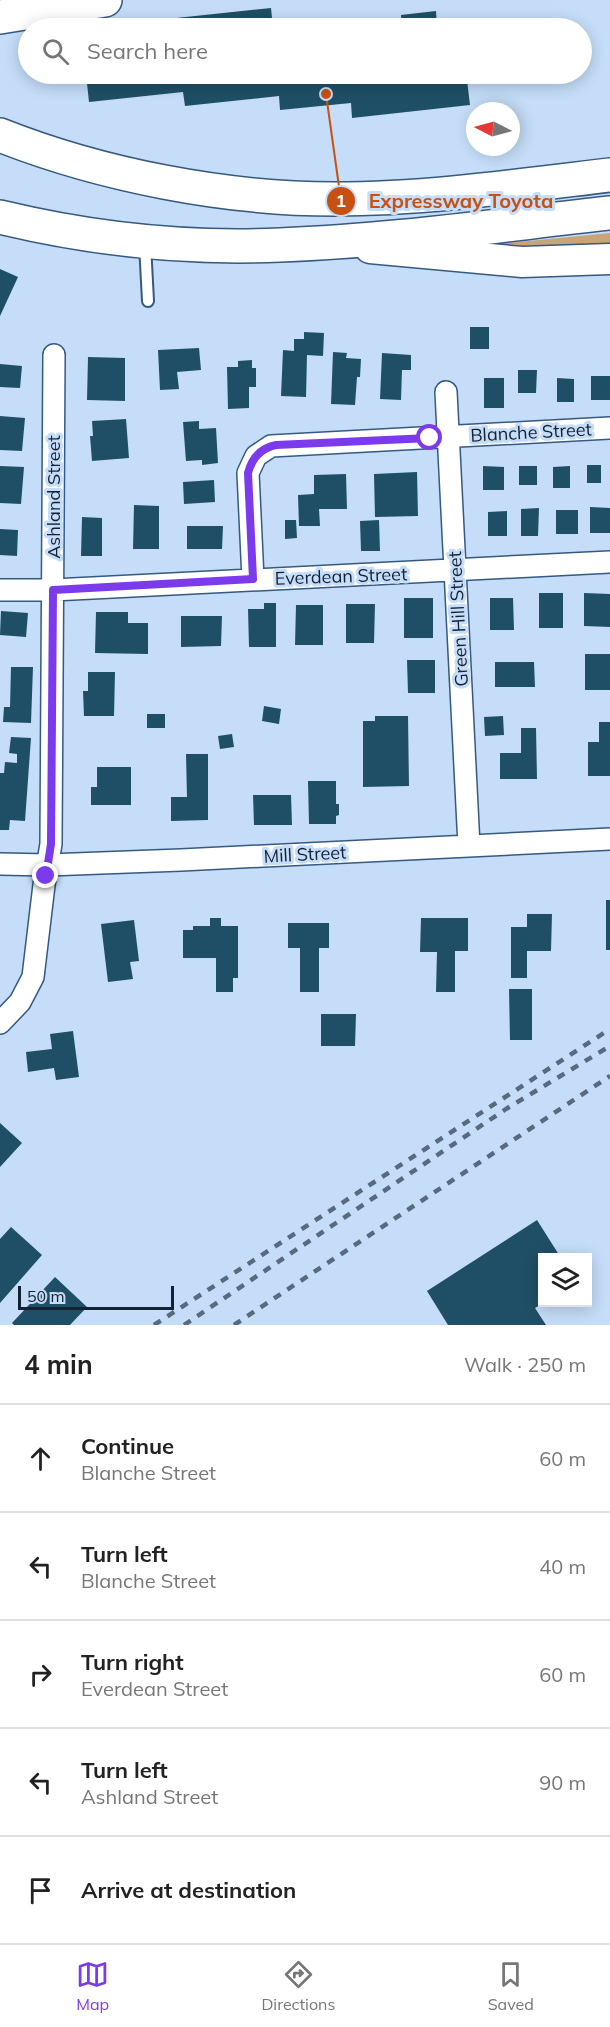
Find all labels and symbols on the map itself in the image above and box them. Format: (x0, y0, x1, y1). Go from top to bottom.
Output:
north arrow (466, 102, 520, 156)
callout: Expressway Toyota (326, 182, 565, 220)
text: Expressway Toyota (369, 188, 553, 213)
text: 1 (336, 189, 346, 212)
street label: Blanche Street (470, 417, 592, 447)
route start (416, 424, 442, 450)
street label: Ashland Street (42, 435, 65, 559)
street label: Green Hill Street (443, 551, 473, 687)
street label: Everdean Street (274, 562, 408, 590)
street label: Mill Street (263, 840, 347, 868)
route end (32, 862, 58, 888)
scale bar (18, 1283, 174, 1310)

